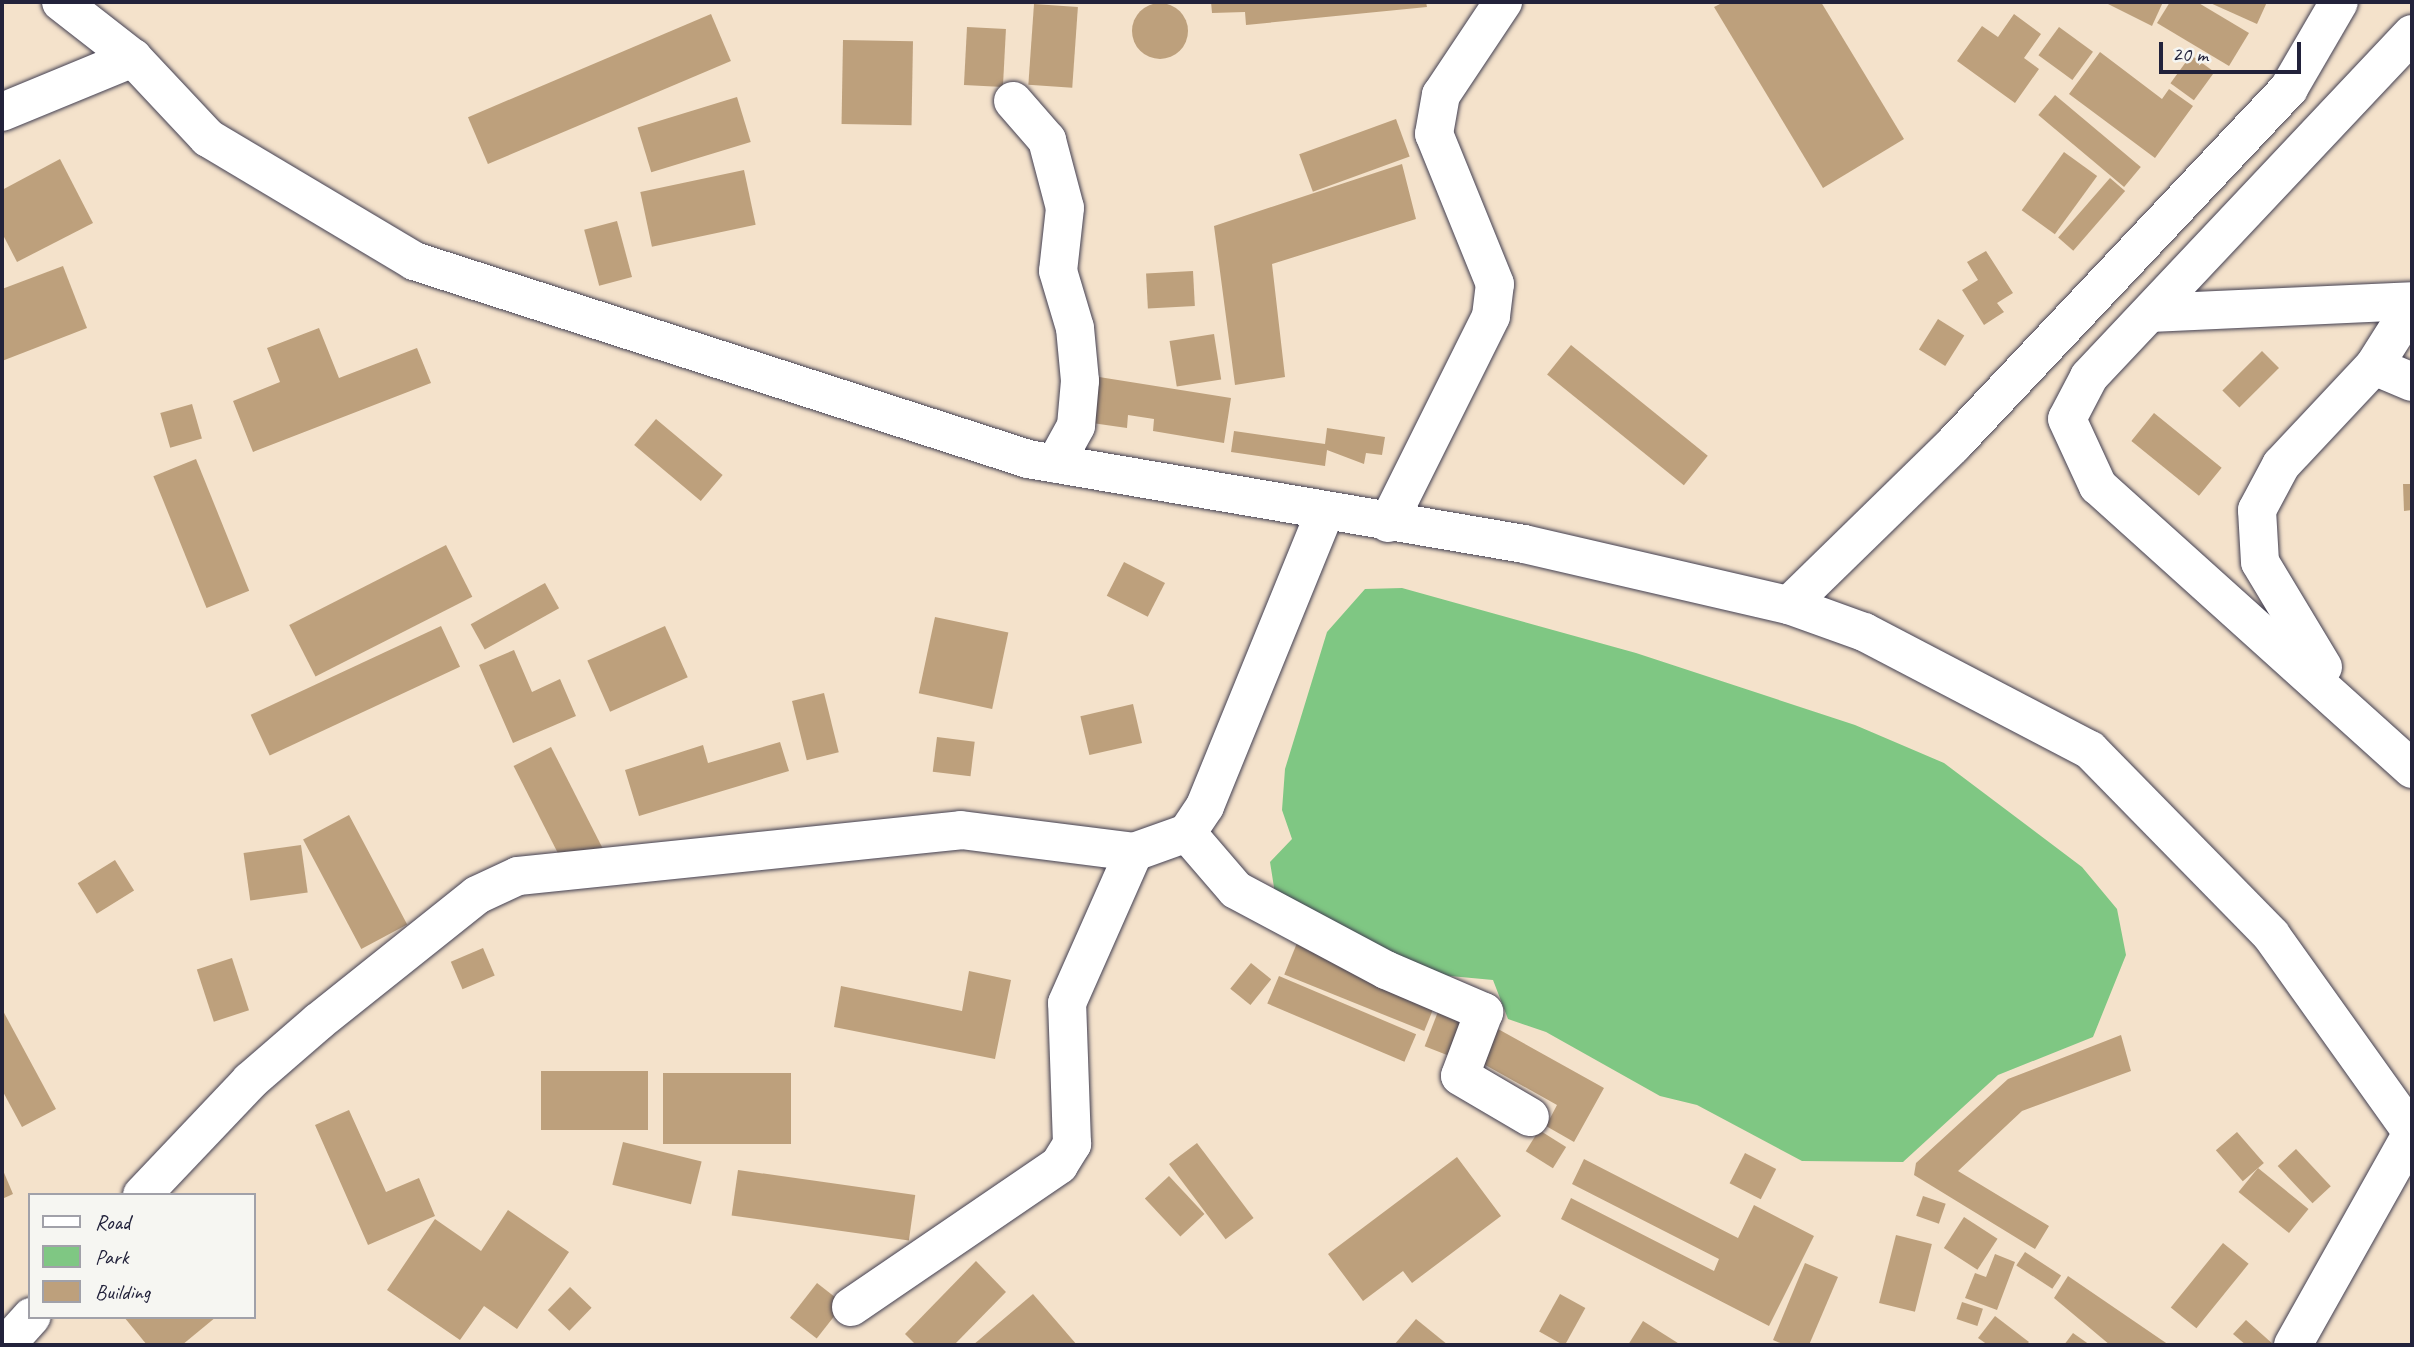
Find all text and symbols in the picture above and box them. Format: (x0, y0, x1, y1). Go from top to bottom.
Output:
scale bar (2162, 28, 2304, 72)
text: 20 m (2172, 41, 2208, 67)
legend (28, 1193, 256, 1319)
text: Road (95, 1209, 130, 1235)
text: Park (95, 1244, 128, 1270)
text: Building (95, 1279, 150, 1305)

